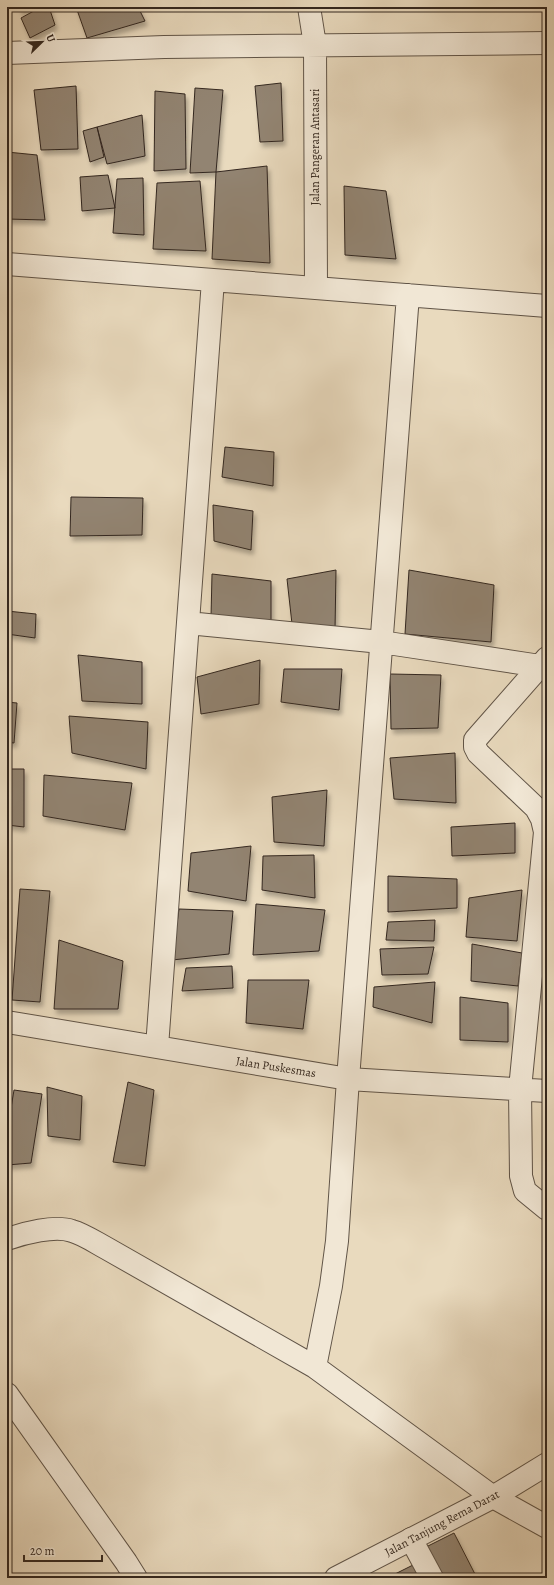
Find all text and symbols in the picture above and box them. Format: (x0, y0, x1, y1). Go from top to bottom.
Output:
north arrow (22, 22, 62, 62)
text: U (42, 32, 59, 45)
street label: Jalan Pangeran Antasari (307, 89, 323, 205)
street label: Jalan Puskesmas (235, 1053, 317, 1081)
street label: Jalan Tanjung Rema Darat (382, 1486, 502, 1560)
scale bar (24, 1537, 102, 1563)
text: 20 m (30, 1543, 54, 1559)

